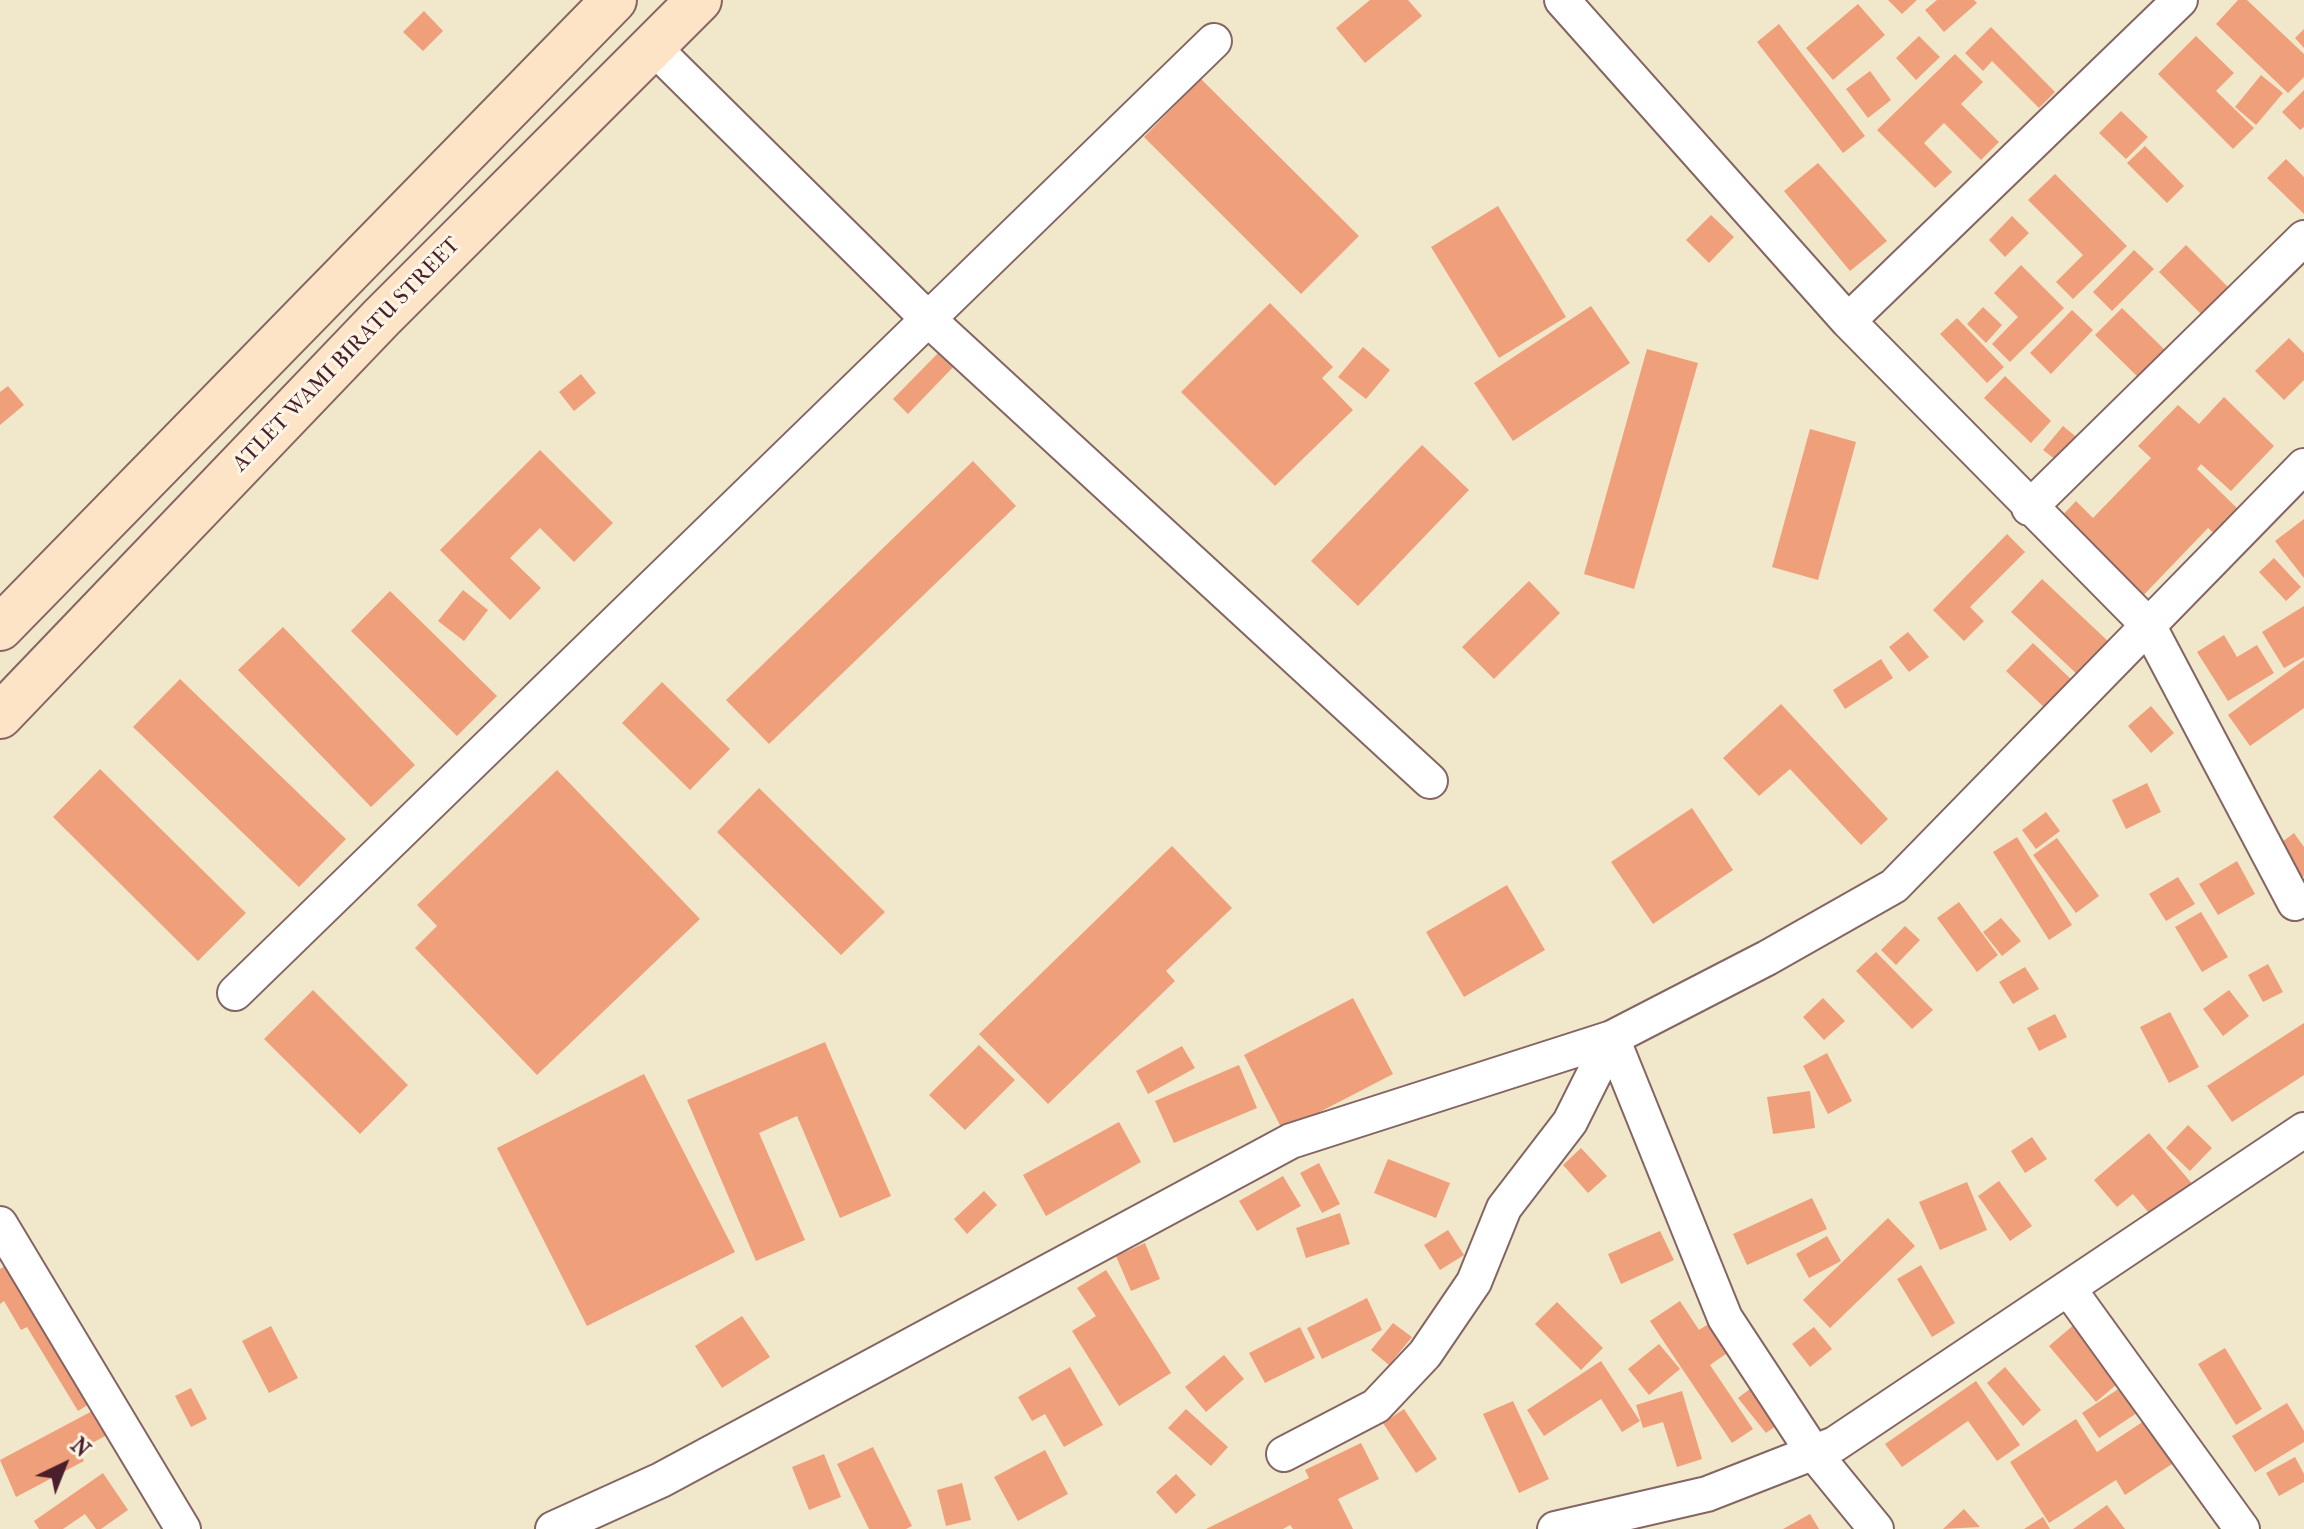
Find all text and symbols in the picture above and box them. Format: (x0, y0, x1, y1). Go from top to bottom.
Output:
street label: ATLET WAMI BIRATU STREET (228, 232, 466, 478)
north arrow (24, 1425, 104, 1505)
text: N (65, 1432, 95, 1463)

